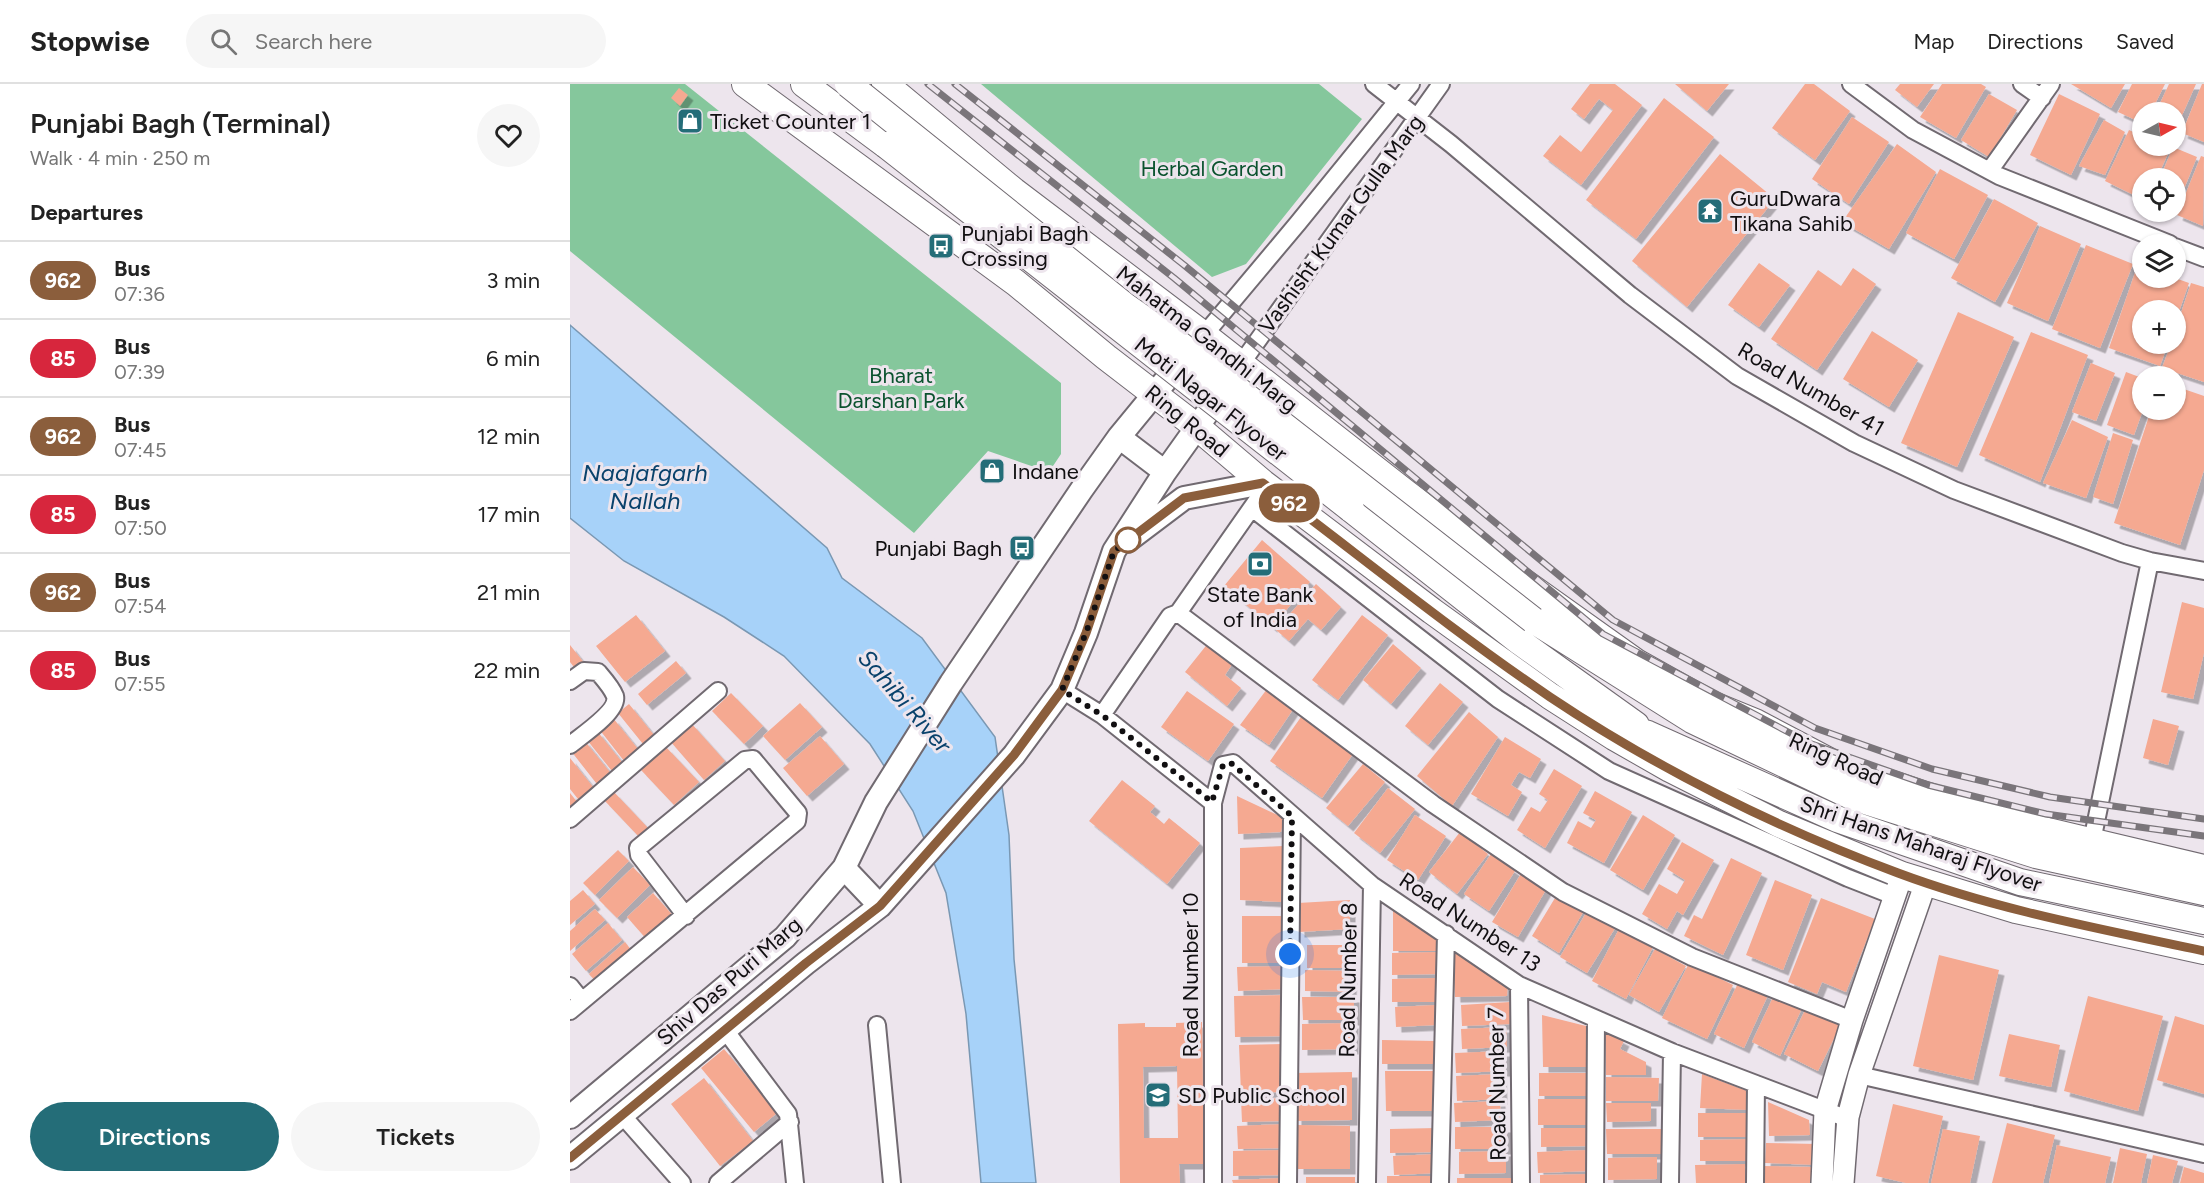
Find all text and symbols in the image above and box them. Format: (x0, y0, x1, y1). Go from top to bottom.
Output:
search box (186, 14, 606, 68)
text: Stopwise (30, 24, 150, 58)
icon: search (207, 25, 240, 58)
text: Search here (255, 28, 372, 55)
text: Map (1913, 29, 1954, 54)
text: Directions (1987, 29, 2083, 54)
text: Saved (2116, 29, 2174, 54)
north arrow (2132, 102, 2186, 156)
map controls (2132, 102, 2186, 420)
button: heart (477, 104, 540, 167)
text: Punjabi Bagh (Terminal) (30, 106, 331, 140)
shop icon: Ticket Counter 1 (675, 106, 705, 136)
place label: Ticket Counter 1 (710, 108, 871, 135)
street label: Vashisht Kumar Gulla Marg (1253, 109, 1429, 339)
text: Walk · 4 min · 250 m (30, 146, 210, 170)
park label: Herbal Garden (1141, 155, 1283, 182)
button: locate (2132, 168, 2186, 222)
place label: GuruDwara Tikana Sahib (1730, 185, 1853, 237)
temple icon: GuruDwara Tikana Sahib (1695, 196, 1725, 226)
text: Departures (30, 199, 143, 226)
place label: Punjabi Bagh Crossing (961, 220, 1089, 272)
bus stop icon: Punjabi Bagh Crossing (926, 231, 956, 261)
button: layers (2132, 234, 2186, 288)
text: Bus (114, 255, 150, 282)
street label: Mahatma Gandhi Marg (1111, 260, 1303, 418)
text: 3 min (486, 267, 540, 294)
text: 962 (45, 268, 81, 293)
text: 07:36 (114, 282, 165, 306)
button: + (2132, 300, 2186, 354)
street label: Moti Nagar Flyover (1129, 331, 1293, 467)
text: Bus (114, 333, 150, 360)
street label: Road Number 41 (1733, 336, 1889, 442)
text: 6 min (486, 345, 540, 372)
text: 85 (50, 346, 76, 371)
text: 07:39 (114, 360, 165, 384)
park label: Bharat Darshan Park (837, 362, 965, 414)
button: − (2132, 366, 2186, 420)
street label: Ring Road (1140, 379, 1234, 463)
text: Bus (114, 411, 150, 438)
text: 12 min (477, 423, 540, 450)
text: 962 (45, 424, 81, 449)
text: 07:45 (114, 438, 167, 462)
shop icon: Indane (977, 456, 1007, 486)
water label: Naajafgarh Nallah (582, 458, 708, 515)
place label: Indane (1012, 458, 1079, 485)
line badge: 962 (1254, 484, 1324, 522)
text: Bus (114, 489, 150, 516)
text: 962 (1271, 491, 1307, 516)
text: 17 min (478, 501, 540, 528)
text: 85 (50, 502, 76, 527)
text: 07:50 (114, 516, 167, 540)
unlabelled marker (1115, 527, 1141, 553)
bus stop icon: Punjabi Bagh (1007, 533, 1037, 563)
place label: Punjabi Bagh (874, 535, 1002, 562)
bank icon: State Bank of India (1245, 549, 1275, 579)
text: Bus (114, 567, 150, 594)
text: 21 min (477, 579, 540, 606)
text: 962 (45, 580, 81, 605)
place label: State Bank of India (1207, 581, 1313, 633)
text: 07:54 (114, 594, 167, 618)
water label: Sahibi River (852, 643, 958, 759)
text: Bus (114, 645, 150, 672)
text: 22 min (474, 657, 540, 684)
text: 85 (50, 658, 76, 683)
text: 07:55 (114, 672, 166, 696)
street label: Ring Road (1785, 726, 1887, 792)
street label: Shri Hans Maharaj Flyover (1797, 790, 2046, 898)
street label: Road Number 13 (1394, 866, 1546, 978)
street label: Road Number 10 (1177, 892, 1204, 1058)
street label: Road Number 8 (1333, 902, 1363, 1058)
street label: Shiv Das Puri Marg (651, 911, 807, 1051)
your location (1275, 939, 1305, 969)
street label: Road Number 7 (1482, 1007, 1512, 1161)
school or university icon: SD Public School (1143, 1080, 1173, 1110)
place label: SD Public School (1178, 1082, 1345, 1109)
button: Directions (30, 1102, 279, 1171)
button: Tickets (291, 1102, 540, 1171)

